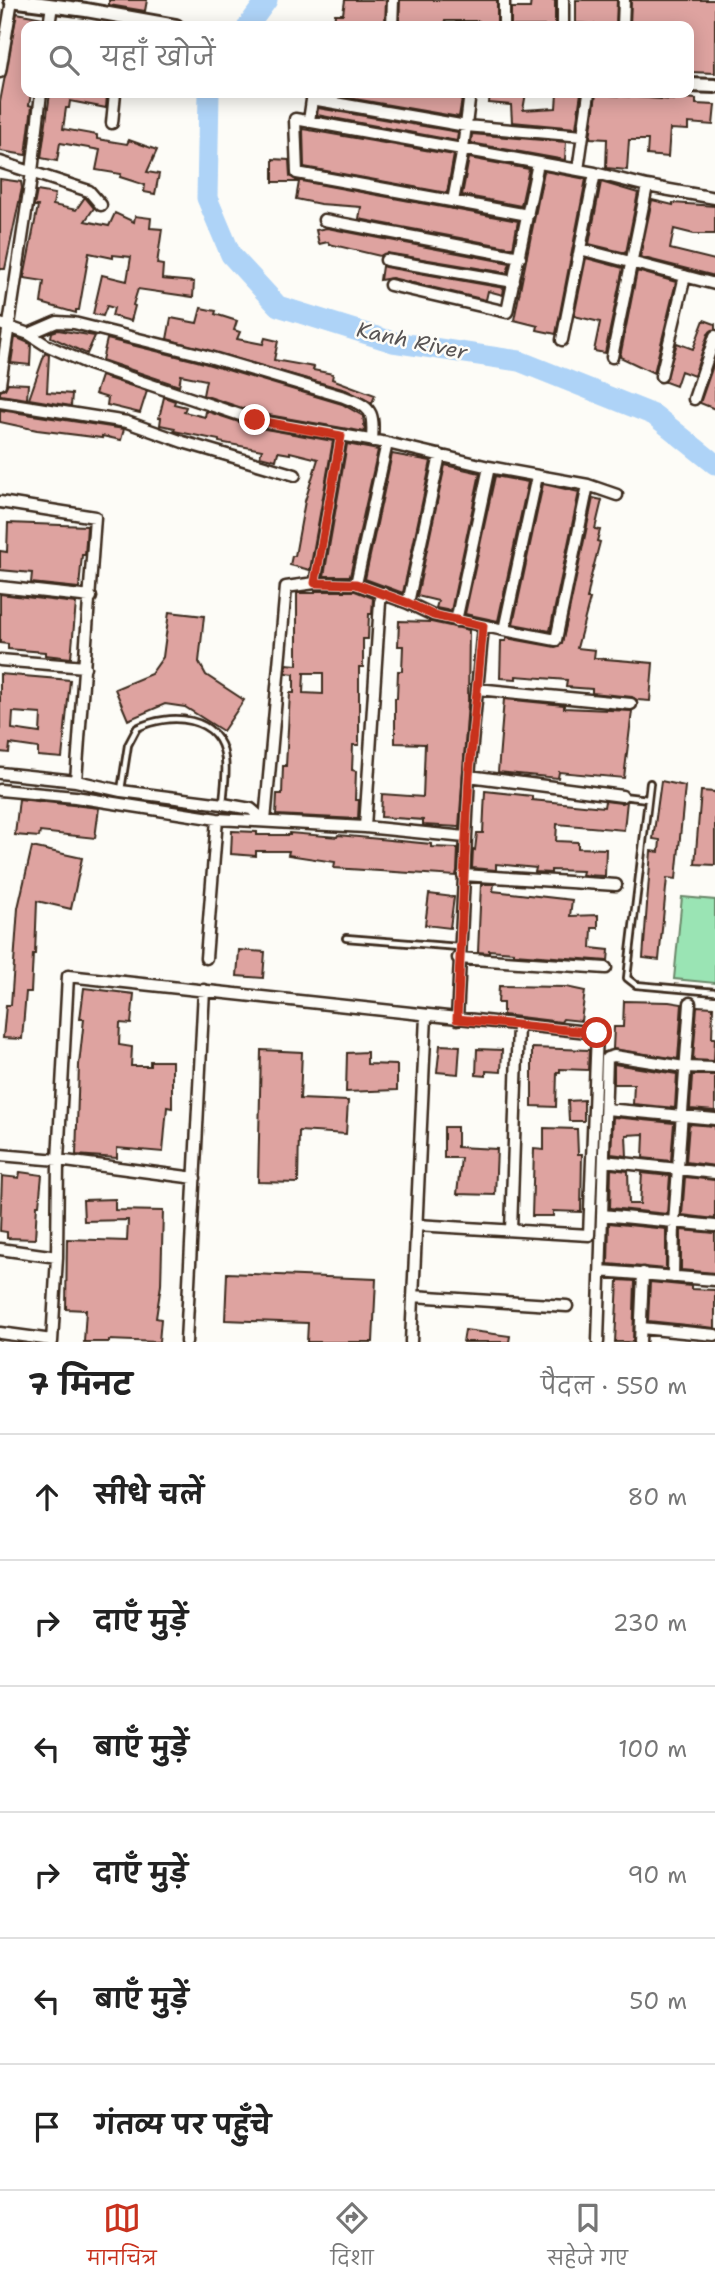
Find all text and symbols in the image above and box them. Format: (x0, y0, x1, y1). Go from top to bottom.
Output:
search box (21, 21, 694, 98)
text: यहाँ खोजें (101, 39, 215, 74)
icon: search (45, 41, 83, 79)
water label: Kanh River (354, 316, 471, 367)
route end (239, 404, 270, 435)
route start (581, 1017, 612, 1048)
text: 7 मिनट (28, 1364, 132, 1405)
text: पैदल · 550 m (541, 1371, 687, 1401)
text: सीधे चलें (95, 1477, 204, 1512)
icon: ahead (28, 1478, 66, 1516)
text: 80 m (628, 1482, 687, 1512)
text: दाएँ मुड़ें (95, 1603, 188, 1638)
icon: right (28, 1604, 66, 1642)
text: 230 m (613, 1608, 687, 1638)
text: बाएँ मुड़ें (95, 1729, 189, 1764)
icon: left (28, 1730, 66, 1768)
text: 100 m (618, 1734, 687, 1764)
text: दाएँ मुड़ें (95, 1855, 188, 1890)
icon: right (28, 1856, 66, 1894)
text: 90 m (627, 1860, 687, 1890)
text: बाएँ मुड़ें (95, 1981, 189, 2016)
icon: left (28, 1982, 66, 2020)
text: 50 m (629, 1986, 687, 2016)
text: गंतव्य पर पहुँचे (95, 2107, 271, 2142)
icon: arrive (28, 2108, 66, 2146)
tab: मानचित्र (87, 2199, 157, 2279)
tab: दिशा (331, 2199, 374, 2279)
tab: सहेजे गए (548, 2199, 628, 2279)

